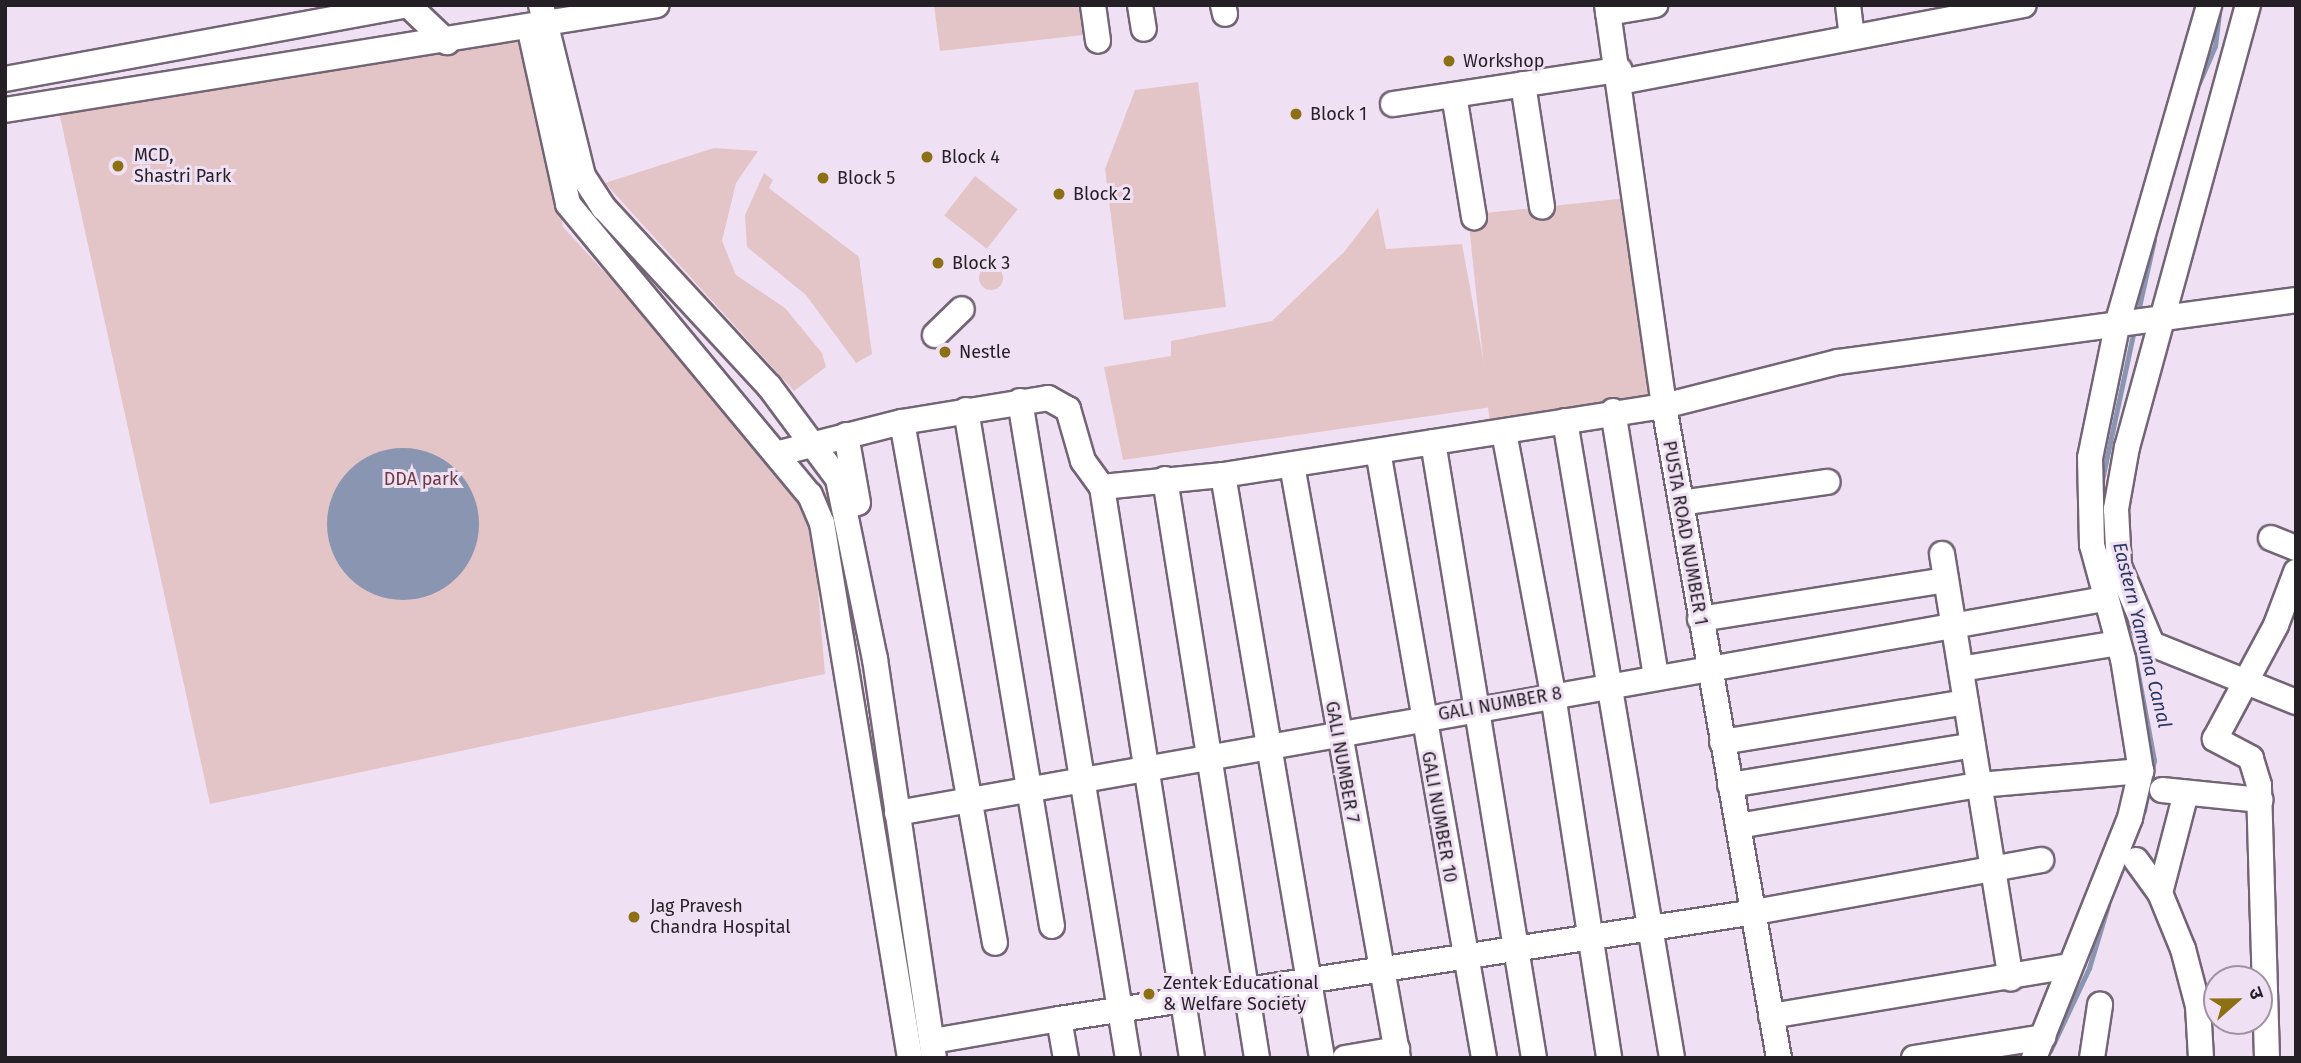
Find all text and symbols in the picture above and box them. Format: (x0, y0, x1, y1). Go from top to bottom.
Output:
place label: Workshop (1463, 50, 1544, 72)
marker: Workshop (1441, 53, 1457, 69)
place label: Block 1 (1310, 103, 1367, 125)
marker: Block 1 (1288, 106, 1304, 122)
place label: MCD, Shastri Park (134, 145, 231, 188)
place label: Block 4 (941, 146, 1000, 168)
marker: Block 4 (919, 149, 935, 165)
marker: MCD, Shastri Park (108, 156, 128, 176)
place label: Block 5 (837, 167, 895, 189)
marker: Block 5 (815, 170, 831, 186)
place label: Block 2 (1073, 183, 1131, 205)
marker: Block 2 (1051, 186, 1067, 202)
place label: Block 3 (952, 252, 1010, 274)
marker: Block 3 (930, 255, 946, 271)
place label: Nestle (959, 341, 1011, 363)
marker: Nestle (937, 344, 953, 360)
street label: PUSTA ROAD NUMBER 1 (1658, 439, 1712, 627)
park label: DDA park (384, 468, 458, 490)
water label: Eastern Yamuna Canal (2108, 540, 2176, 730)
street label: GALI NUMBER 8 (1437, 683, 1563, 725)
street label: GALI NUMBER 7 (1321, 699, 1363, 825)
street label: GALI NUMBER 10 (1417, 750, 1461, 884)
place label: Jag Pravesh Chandra Hospital (650, 896, 791, 939)
marker: Jag Pravesh Chandra Hospital (624, 907, 644, 927)
north arrow (2203, 965, 2273, 1035)
place label: Zentek Educational & Welfare Society (1163, 973, 1319, 1016)
text: उ (2243, 984, 2269, 1002)
marker: Zentek Educational & Welfare Society (1141, 986, 1157, 1002)

